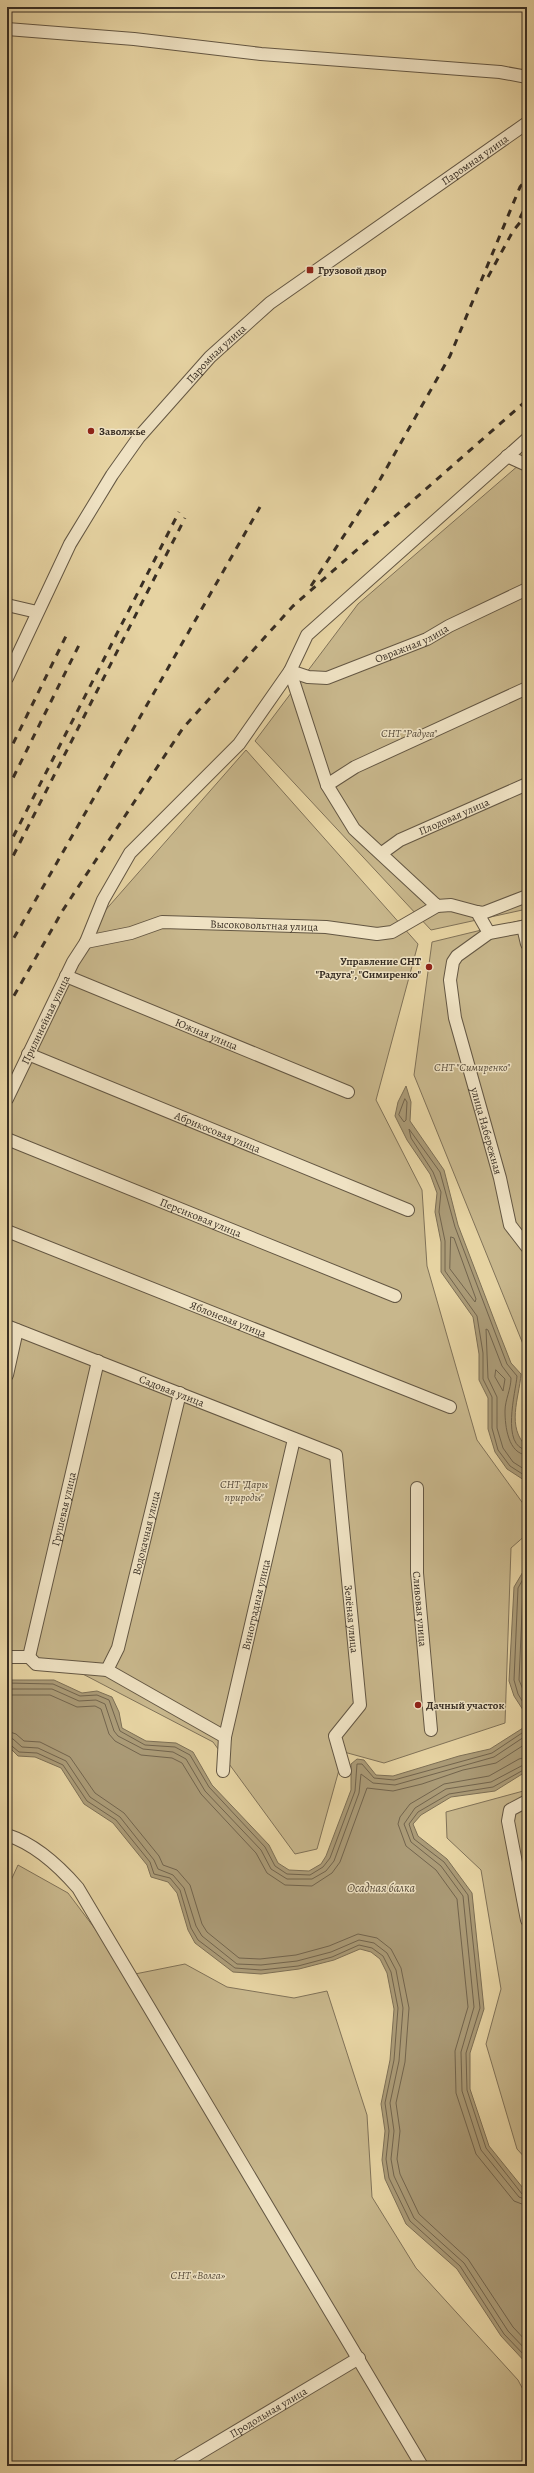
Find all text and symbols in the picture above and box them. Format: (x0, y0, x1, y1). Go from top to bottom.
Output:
street label: Паромная улица (438, 131, 512, 189)
place label: Грузовой двор (318, 263, 387, 278)
marker: Грузовой двор (305, 265, 315, 275)
street label: Паромная улица (183, 321, 250, 387)
place label: Заволжье (99, 424, 146, 439)
marker: Заволжье (86, 426, 96, 436)
street label: Овражная улица (373, 621, 452, 667)
park label: СНТ "Радуга" (381, 726, 438, 741)
street label: Плодовая улица (416, 794, 493, 839)
street label: Высоковольтная улица (210, 916, 319, 935)
place label: Управление СНТ "Радуга", "Симиренко" (315, 954, 422, 982)
marker: Управление СНТ "Радуга", "Симиренко" (424, 962, 434, 972)
street label: Прилинейная улица (18, 972, 74, 1067)
street label: Южная улица (173, 1015, 241, 1054)
park label: СНТ "Симиренко" (434, 1060, 511, 1075)
street label: улица Набережная (467, 1085, 506, 1176)
street label: Абрикосовая улица (171, 1108, 264, 1157)
street label: Персиковая улица (158, 1195, 244, 1241)
street label: Яблоневая улица (188, 1297, 269, 1342)
street label: Садовая улица (137, 1372, 207, 1411)
street label: Грушевая улица (48, 1470, 80, 1548)
park label: СНТ "Дары природы" (220, 1477, 268, 1505)
street label: Водокачная улица (129, 1489, 164, 1577)
street label: Виноградная улица (238, 1557, 274, 1652)
street label: Сливовая улица (409, 1571, 431, 1648)
street label: Зелёная улица (341, 1584, 362, 1655)
place label: Дачный участок (426, 1698, 504, 1713)
marker: Дачный участок (413, 1700, 423, 1710)
water label: Осадная балка (347, 1880, 415, 1896)
park label: СНТ «Волга» (171, 2268, 226, 2283)
street label: Продольная улица (227, 2383, 311, 2442)

